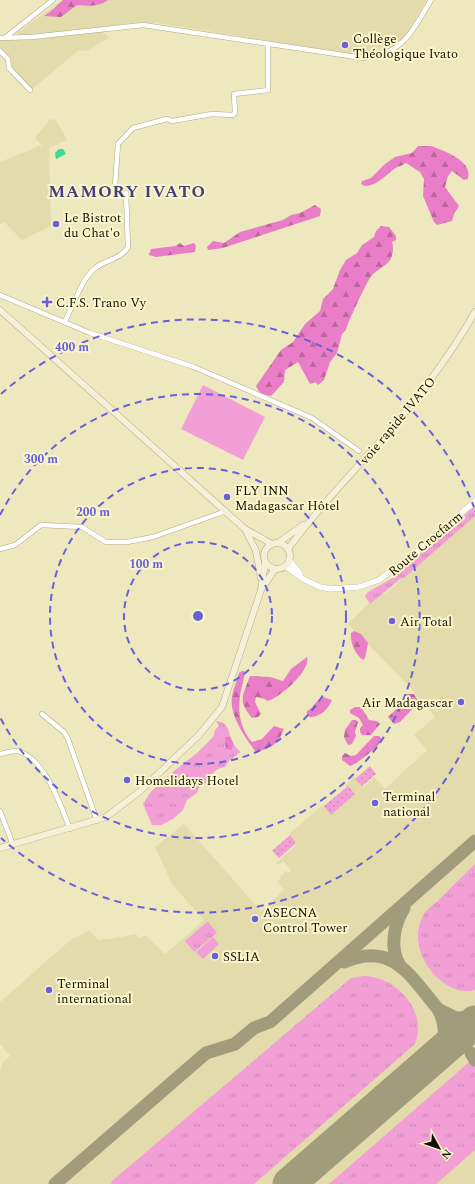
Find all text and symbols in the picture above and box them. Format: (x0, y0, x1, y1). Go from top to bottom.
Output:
place label: Collège Théologique Ivato (353, 29, 458, 64)
marker: Collège Théologique Ivato (340, 40, 350, 50)
district label: MAMORY IVATO (48, 179, 206, 205)
place label: Le Bistrot du Chat'o (64, 208, 122, 243)
marker: Le Bistrot du Chat'o (51, 219, 61, 229)
place label: C.F.S. Trano Vy (56, 293, 147, 313)
marker: C.F.S. Trano Vy (41, 296, 53, 308)
text: 400 m (55, 338, 89, 357)
street label: voie rapide IVATO (354, 372, 440, 470)
text: 300 m (24, 450, 58, 469)
place label: FLY INN Madagascar Hôtel (235, 481, 340, 516)
marker: FLY INN Madagascar Hôtel (222, 492, 232, 502)
text: 200 m (76, 503, 110, 522)
street label: Route Crocfarm (384, 507, 467, 581)
text: 100 m (129, 555, 163, 574)
centre of rings (191, 609, 205, 623)
place label: Air Total (400, 612, 452, 632)
marker: Air Total (387, 616, 397, 626)
place label: Air Madagascar (362, 693, 453, 713)
marker: Air Madagascar (456, 697, 466, 707)
place label: Homelidays Hotel (135, 771, 239, 791)
marker: Homelidays Hotel (122, 775, 132, 785)
place label: Terminal national (383, 787, 436, 822)
marker: Terminal national (370, 798, 380, 808)
place label: ASECNA Control Tower (263, 903, 347, 938)
marker: ASECNA Control Tower (250, 914, 260, 924)
place label: SSLIA (223, 947, 260, 967)
marker: SSLIA (210, 951, 220, 961)
place label: Terminal international (57, 974, 132, 1009)
marker: Terminal international (44, 985, 54, 995)
north arrow (419, 1128, 459, 1168)
text: N (437, 1145, 456, 1163)

